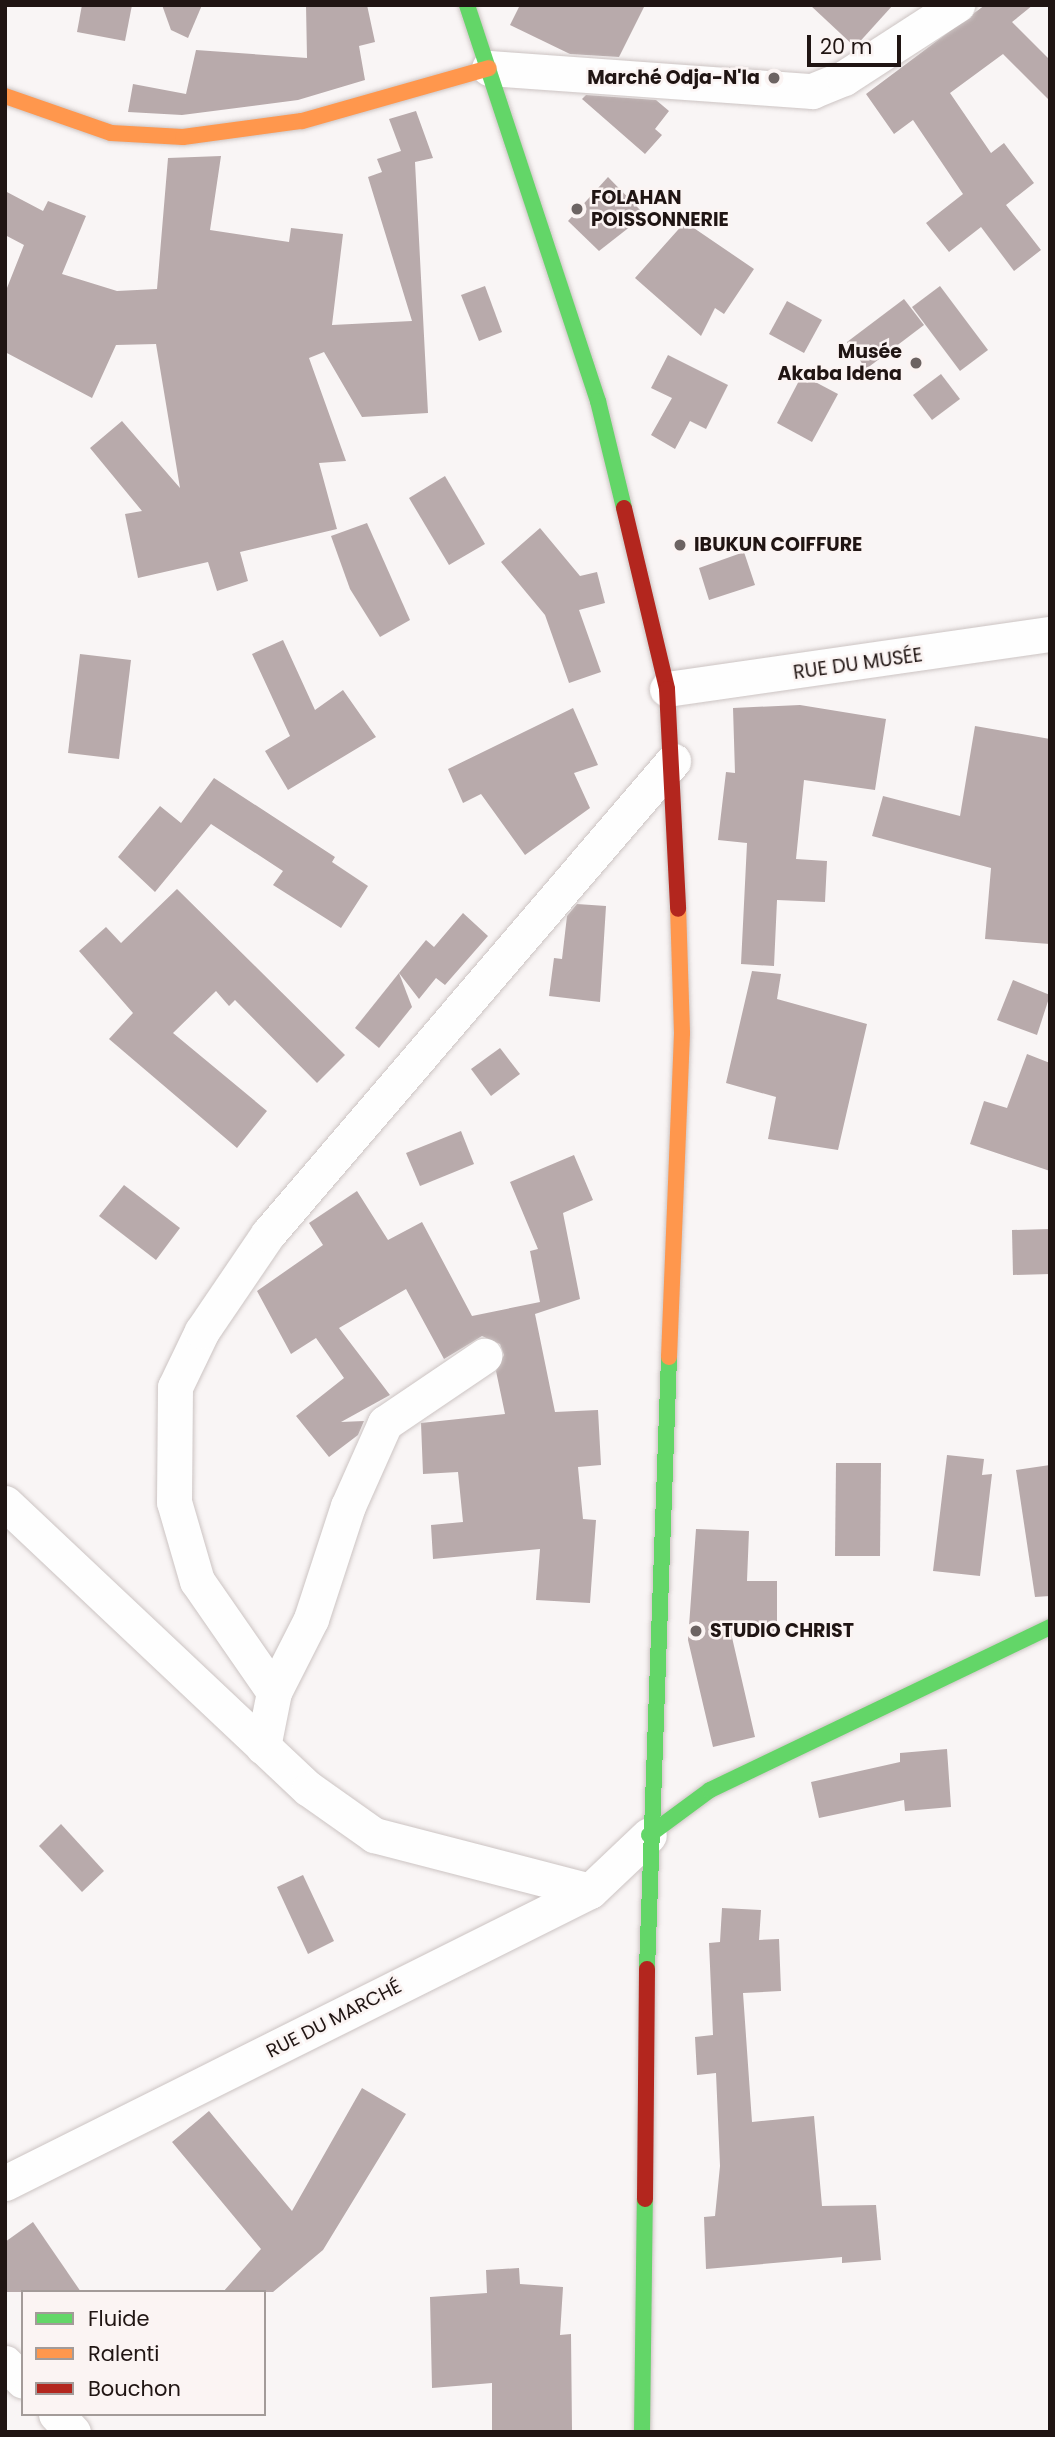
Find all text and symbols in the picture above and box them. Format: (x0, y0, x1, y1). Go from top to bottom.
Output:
scale bar (810, 21, 904, 65)
text: 20 m (820, 32, 873, 61)
place label: Marché Odja-N'la (587, 67, 760, 89)
marker: Marché Odja-N'la (766, 70, 782, 86)
place label: FOLAHAN POISSONNERIE (591, 187, 729, 231)
marker: FOLAHAN POISSONNERIE (569, 201, 585, 217)
place label: Musée Akaba Idena (778, 341, 902, 385)
marker: Musée Akaba Idena (908, 355, 924, 371)
place label: IBUKUN COIFFURE (694, 534, 862, 556)
marker: IBUKUN COIFFURE (672, 537, 688, 553)
street label: RUE DU MUSÉE (792, 644, 924, 684)
place label: STUDIO CHRIST (710, 1620, 854, 1642)
marker: STUDIO CHRIST (688, 1623, 704, 1639)
street label: RUE DU MARCHÉ (263, 1975, 405, 2063)
legend (21, 2290, 266, 2416)
text: Fluide (88, 2304, 150, 2333)
text: Ralenti (88, 2339, 159, 2368)
text: Bouchon (88, 2374, 181, 2403)

